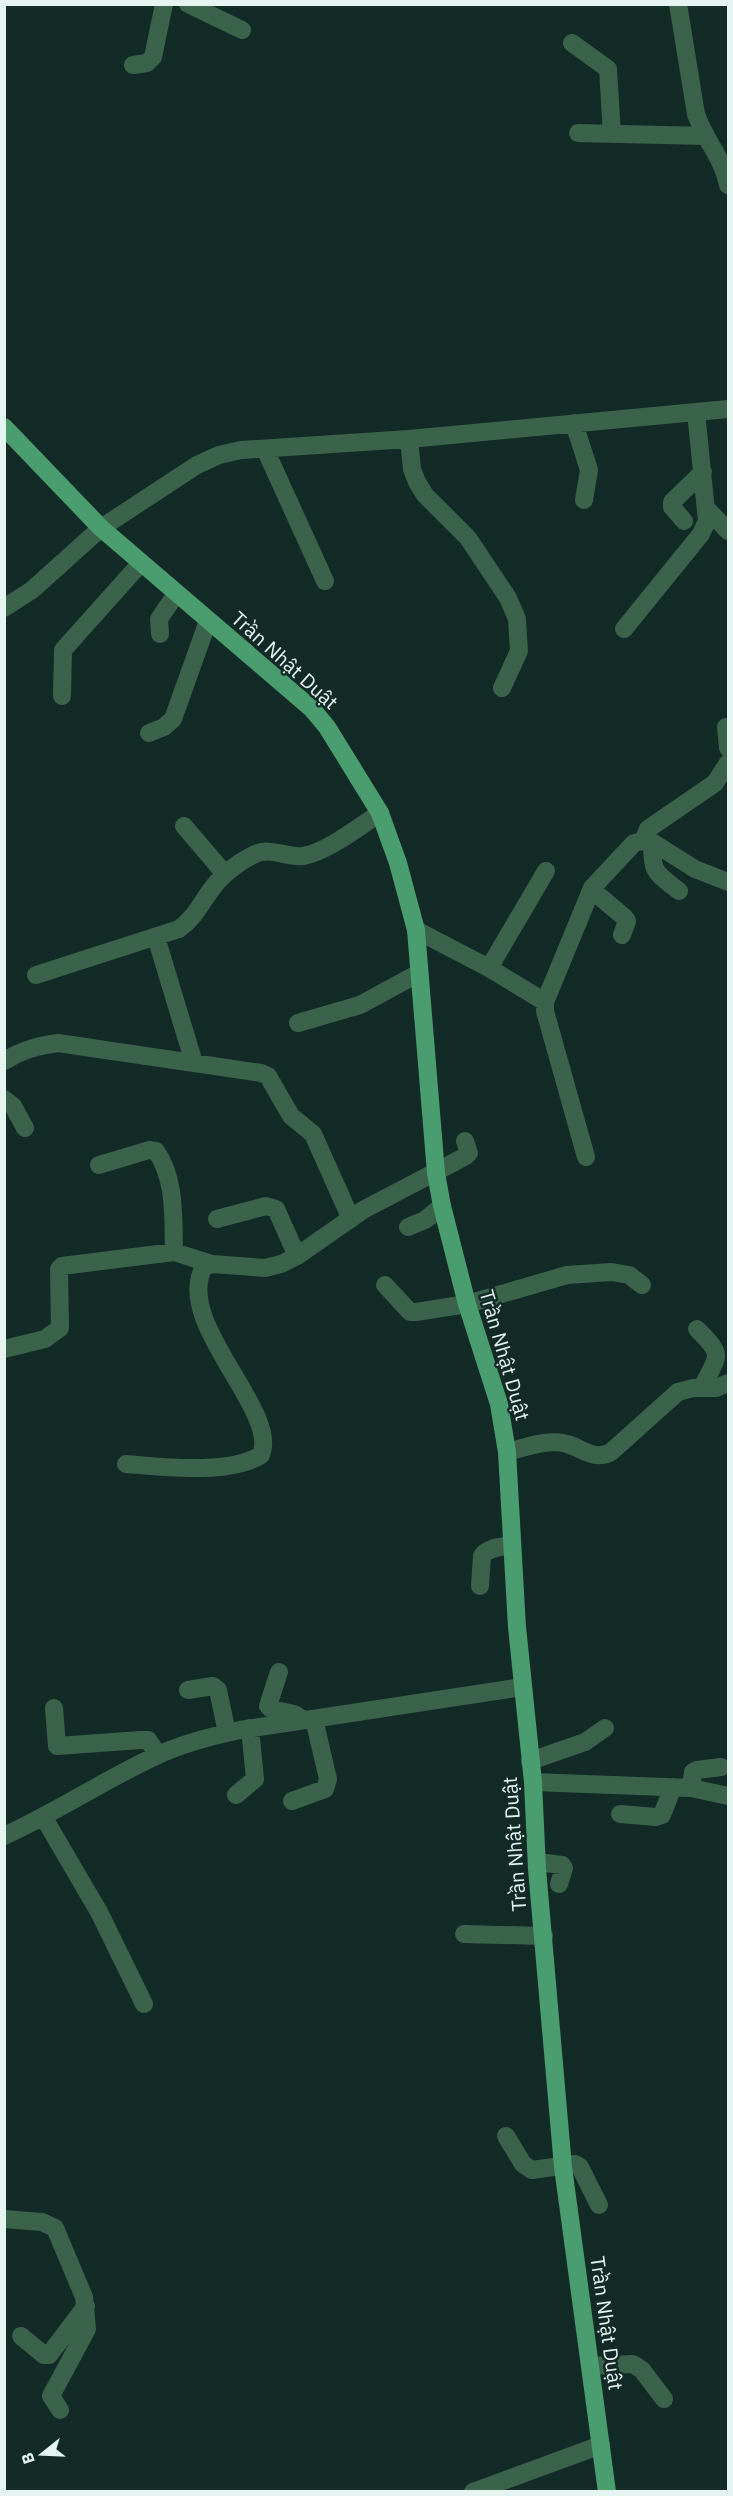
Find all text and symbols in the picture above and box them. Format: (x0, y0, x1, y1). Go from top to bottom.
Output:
street label: Trần Nhật Duật (226, 605, 344, 715)
street label: Trần Nhật Duật (473, 1286, 537, 1424)
street label: Trần Nhật Duật (496, 1776, 532, 1912)
street label: Trần Nhật Duật (584, 2254, 630, 2392)
north arrow (12, 2424, 72, 2484)
text: B (16, 2450, 39, 2467)

